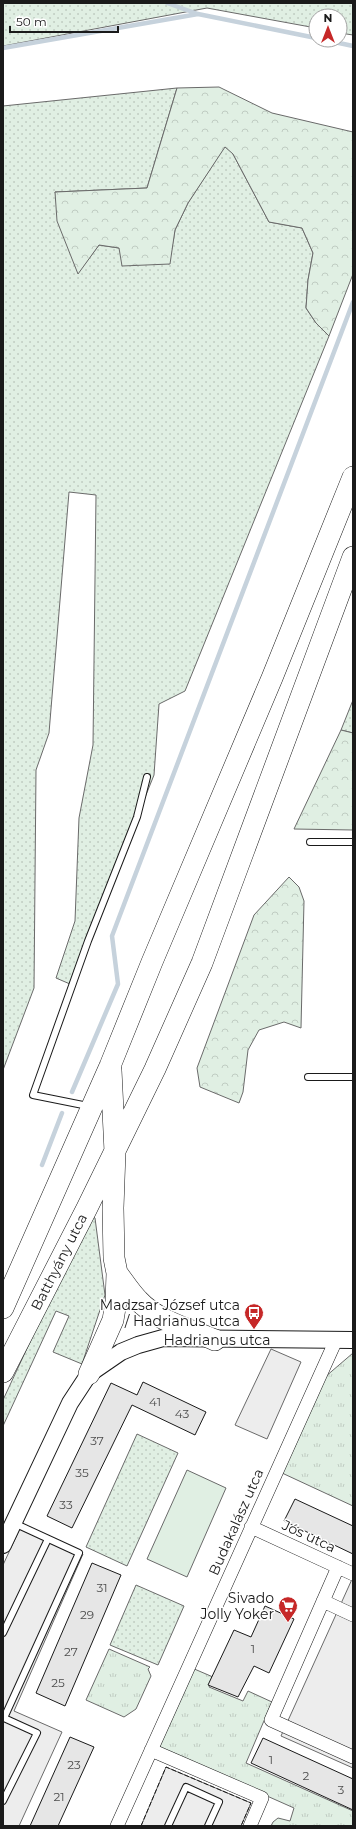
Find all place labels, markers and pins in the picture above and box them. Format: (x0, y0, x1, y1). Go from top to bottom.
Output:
place label: Madzsar József utca / Hadrianus utca (100, 1296, 240, 1330)
bus stop icon: Madzsar József utca / Hadrianus utca (243, 1302, 265, 1330)
place label: Sivado Jolly Yoker (200, 1589, 274, 1623)
supermarket icon: Sivado Jolly Yoker (277, 1595, 299, 1623)

